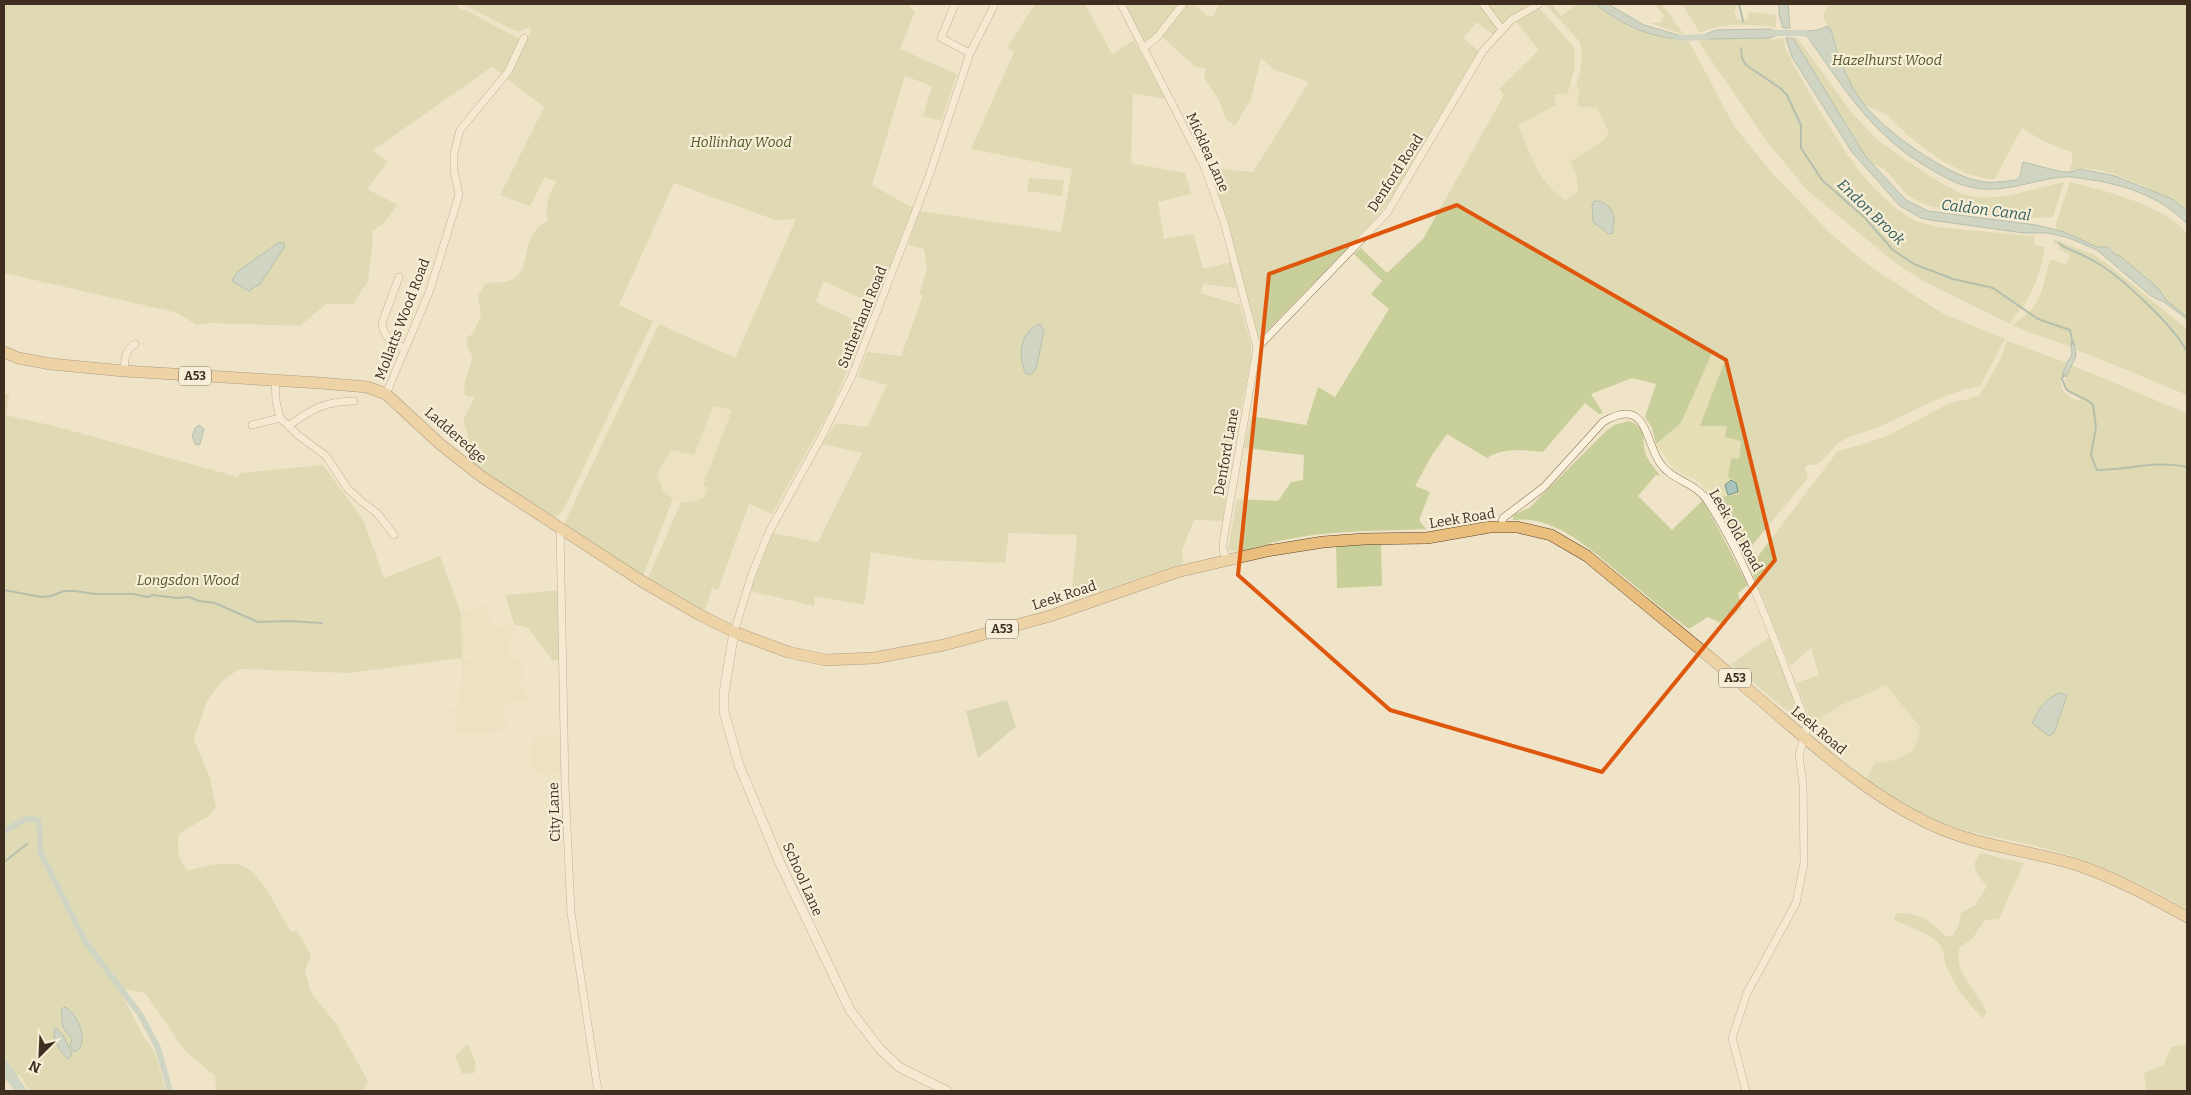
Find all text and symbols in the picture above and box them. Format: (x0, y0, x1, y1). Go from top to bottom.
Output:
park label: Hazelhurst Wood (1832, 52, 1942, 69)
street label: Micklea Lane (1182, 110, 1233, 195)
street label: Denford Road (1364, 131, 1427, 215)
park label: Hollinhay Wood (690, 134, 792, 151)
water label: Endon Brook (1833, 175, 1909, 249)
water label: Caldon Canal (1940, 196, 2032, 224)
street label: Mollatts Wood Road (371, 256, 433, 382)
street label: Sutherland Road (834, 264, 891, 371)
road number: A53 (179, 366, 211, 386)
street label: Ladderedge (421, 404, 490, 467)
street label: Denford Lane (1210, 407, 1243, 497)
street label: Leek Old Road (1705, 486, 1766, 574)
street label: Leek Road (1428, 505, 1496, 532)
park label: Longsdon Wood (137, 572, 239, 589)
street label: Leek Road (1030, 577, 1098, 614)
road number: A53 (986, 620, 1018, 638)
road number: A53 (1719, 668, 1751, 688)
street label: Leek Road (1788, 702, 1850, 758)
street label: City Lane (545, 782, 564, 842)
street label: School Lane (779, 840, 826, 919)
north arrow (15, 1030, 65, 1080)
text: N (26, 1056, 43, 1076)

